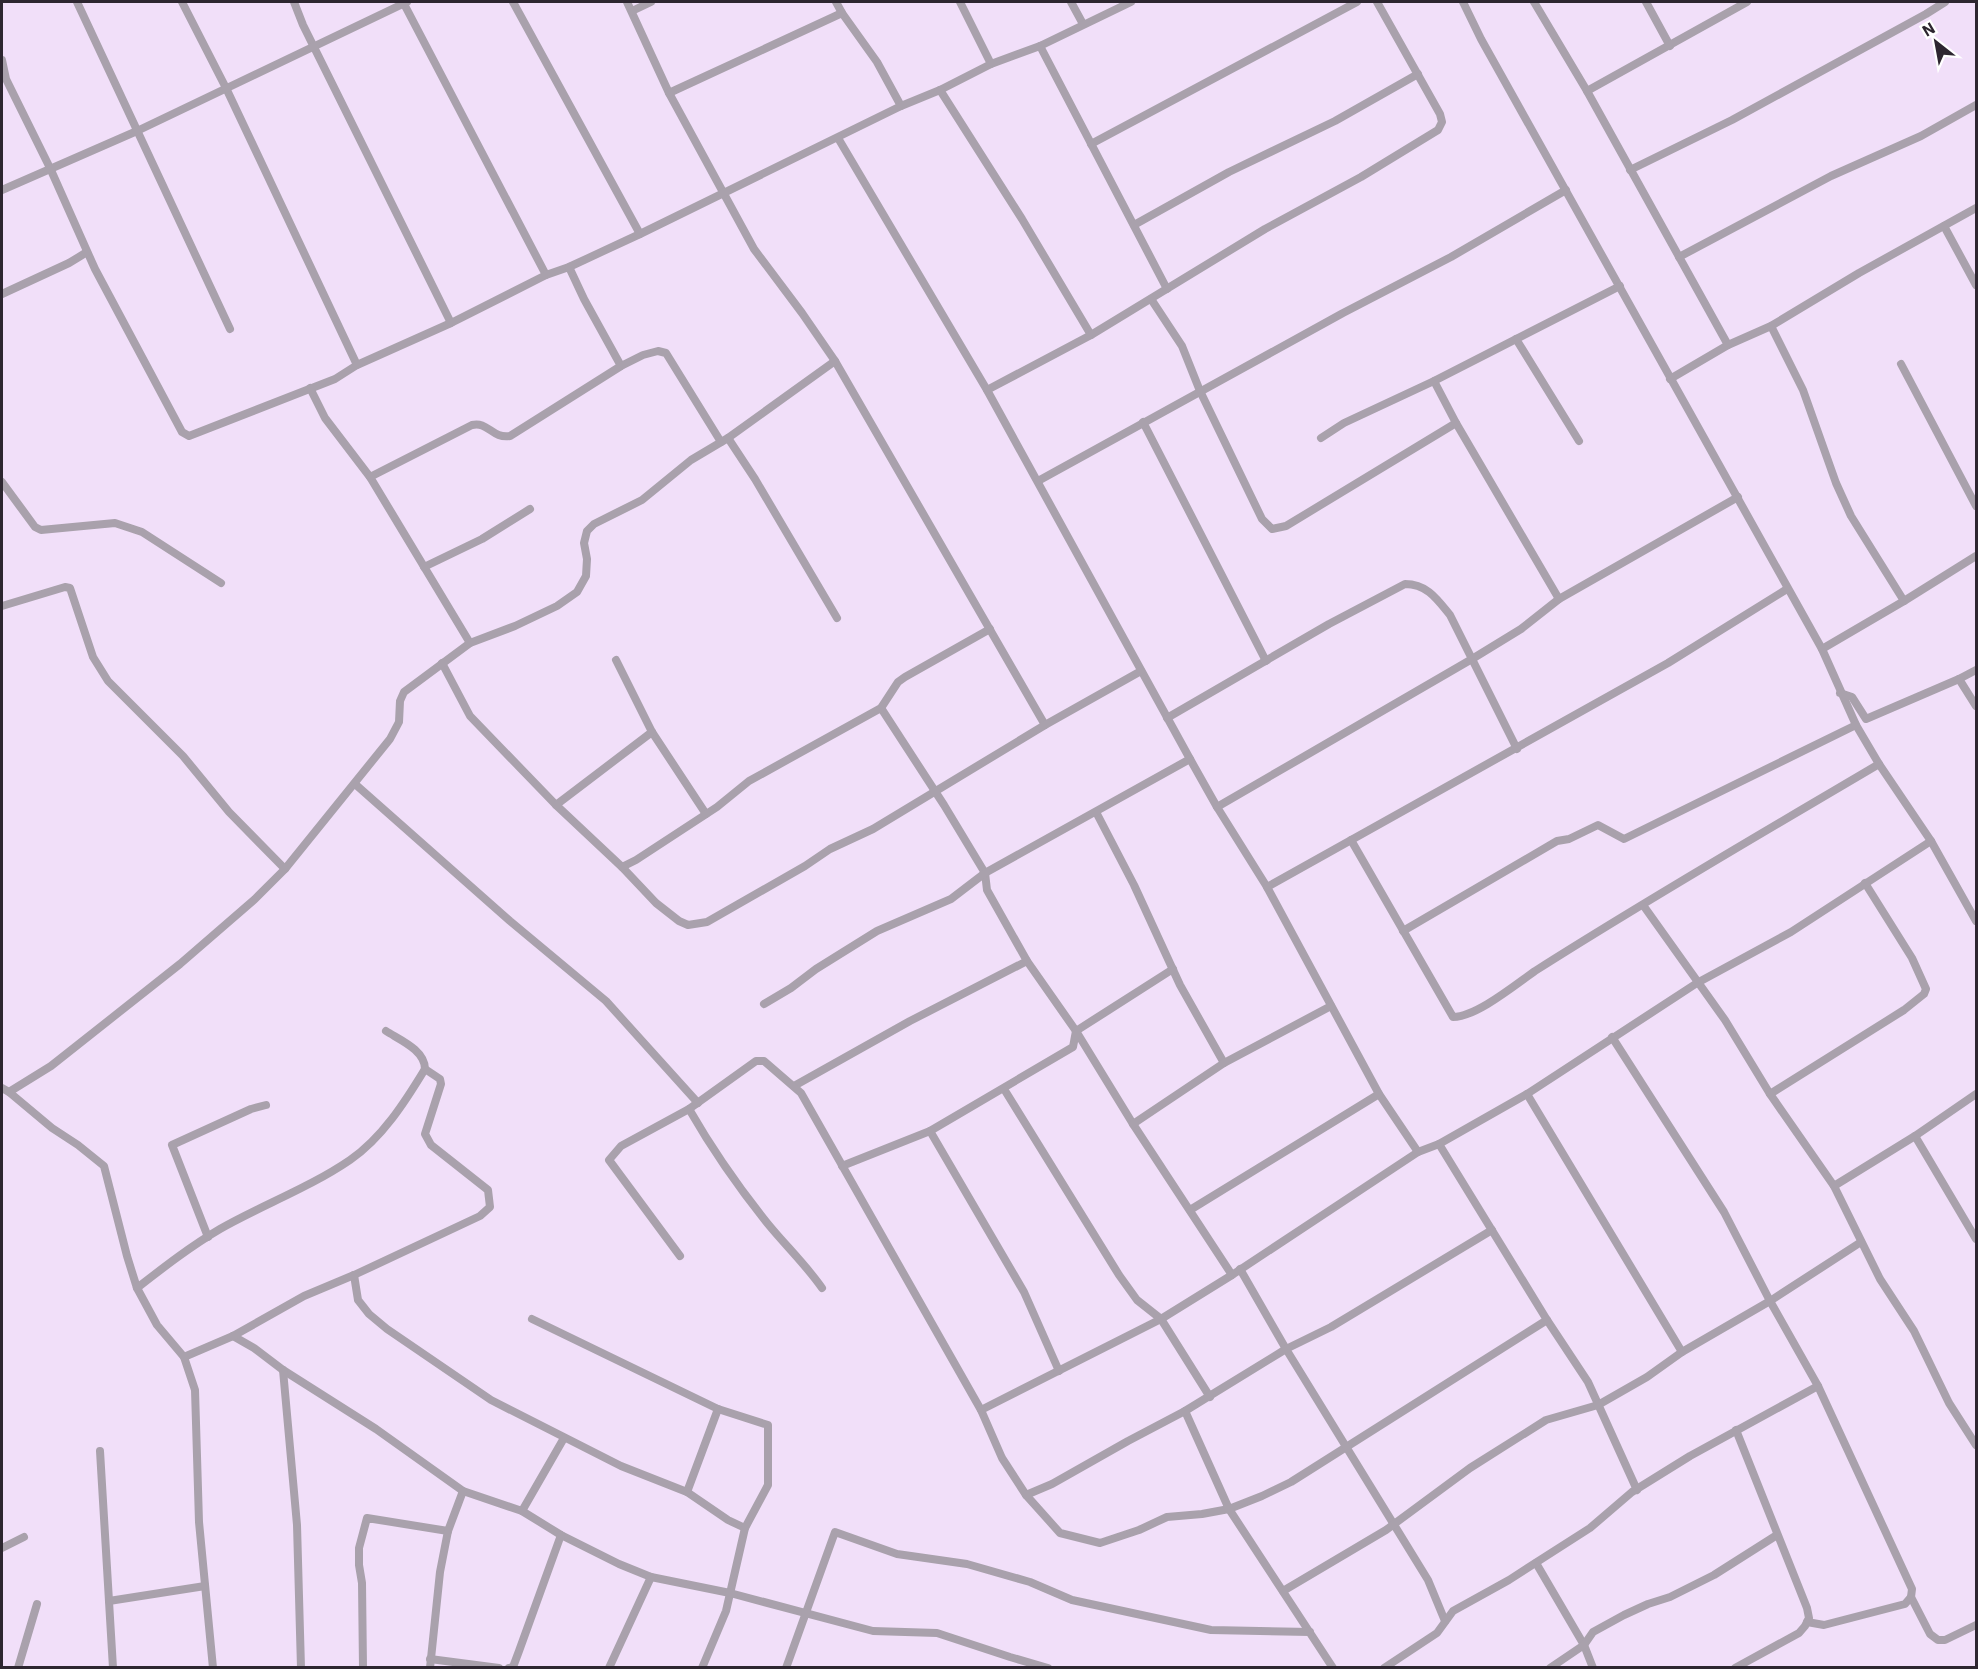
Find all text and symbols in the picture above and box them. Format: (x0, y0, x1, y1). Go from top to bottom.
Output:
north arrow (1906, 12, 1966, 72)
text: N (1918, 18, 1938, 41)

